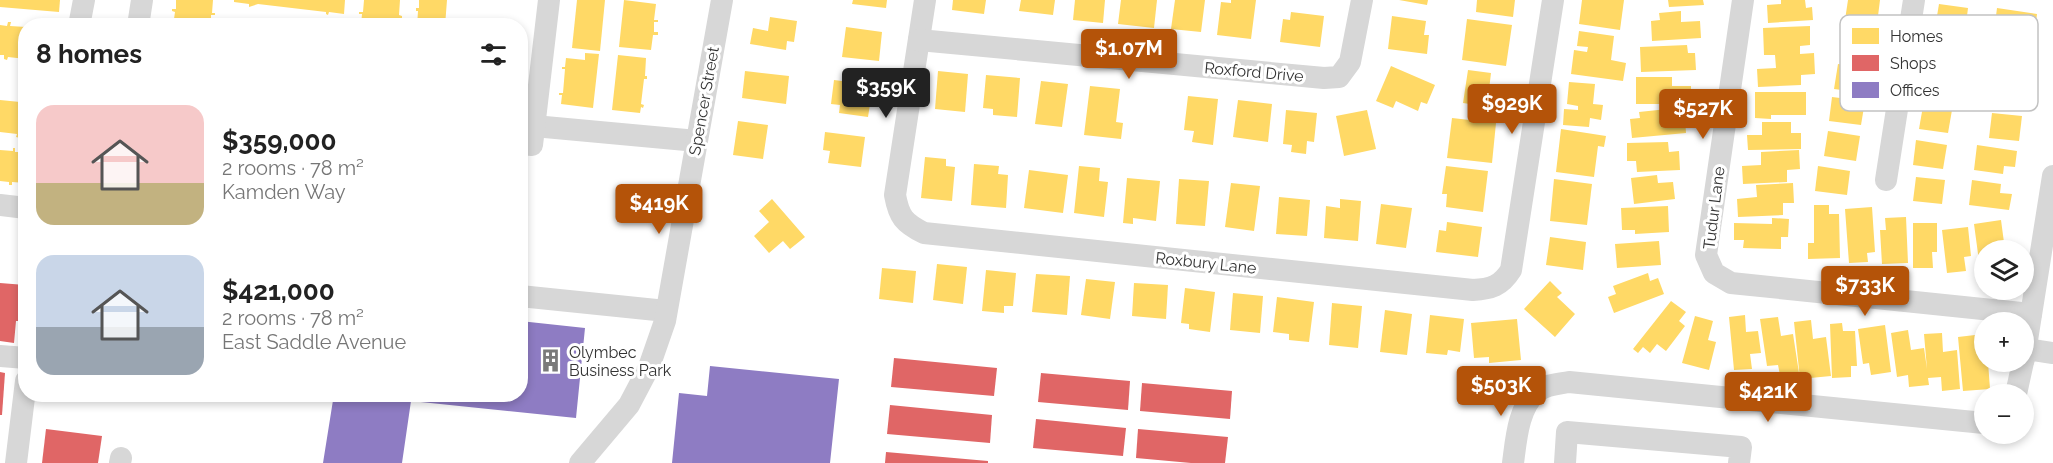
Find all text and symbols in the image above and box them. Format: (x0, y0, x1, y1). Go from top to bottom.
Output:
legend (1840, 15, 2038, 111)
text: Homes (1890, 27, 1943, 46)
pin: $1.07M (1080, 29, 1178, 80)
text: $1.07M (1095, 36, 1163, 60)
icon: filters (477, 38, 510, 71)
text: 8 homes (36, 39, 142, 69)
street label: Spencer Street (685, 45, 723, 157)
text: Shops (1890, 54, 1936, 73)
street label: Roxford Drive (1204, 58, 1304, 86)
pin: $359K (844, 68, 928, 119)
text: $359K (856, 75, 916, 99)
text: Offices (1890, 81, 1940, 100)
pin: $929K (1470, 84, 1554, 135)
pin: $527K (1661, 89, 1745, 140)
text: $929K (1482, 91, 1542, 115)
text: $527K (1673, 96, 1733, 120)
text: $359,000 (222, 126, 337, 156)
icon: home (84, 129, 156, 201)
text: 2 rooms · 78 m² (222, 156, 364, 180)
street label: Tudur Lane (1699, 165, 1729, 251)
text: Kamden Way (222, 180, 346, 204)
pin: $419K (617, 184, 701, 235)
text: $419K (629, 191, 689, 215)
map controls (1974, 240, 2034, 444)
button: layers (1974, 240, 2034, 300)
street label: Roxbury Lane (1155, 248, 1257, 278)
pin: $733K (1823, 266, 1907, 317)
text: $733K (1835, 273, 1895, 297)
text: $421,000 (222, 276, 335, 306)
icon: home (84, 279, 156, 351)
text: 2 rooms · 78 m² (222, 306, 364, 330)
button: + (1974, 312, 2034, 372)
text: East Saddle Avenue (222, 330, 406, 354)
place label: Olymbec Business Park (569, 343, 672, 380)
building icon: Olymbec Business Park (538, 348, 564, 374)
pin: $503K (1459, 366, 1543, 417)
pin: $421K (1726, 372, 1810, 423)
text: $503K (1471, 373, 1531, 397)
text: $421K (1739, 379, 1797, 403)
button: − (1974, 384, 2034, 444)

